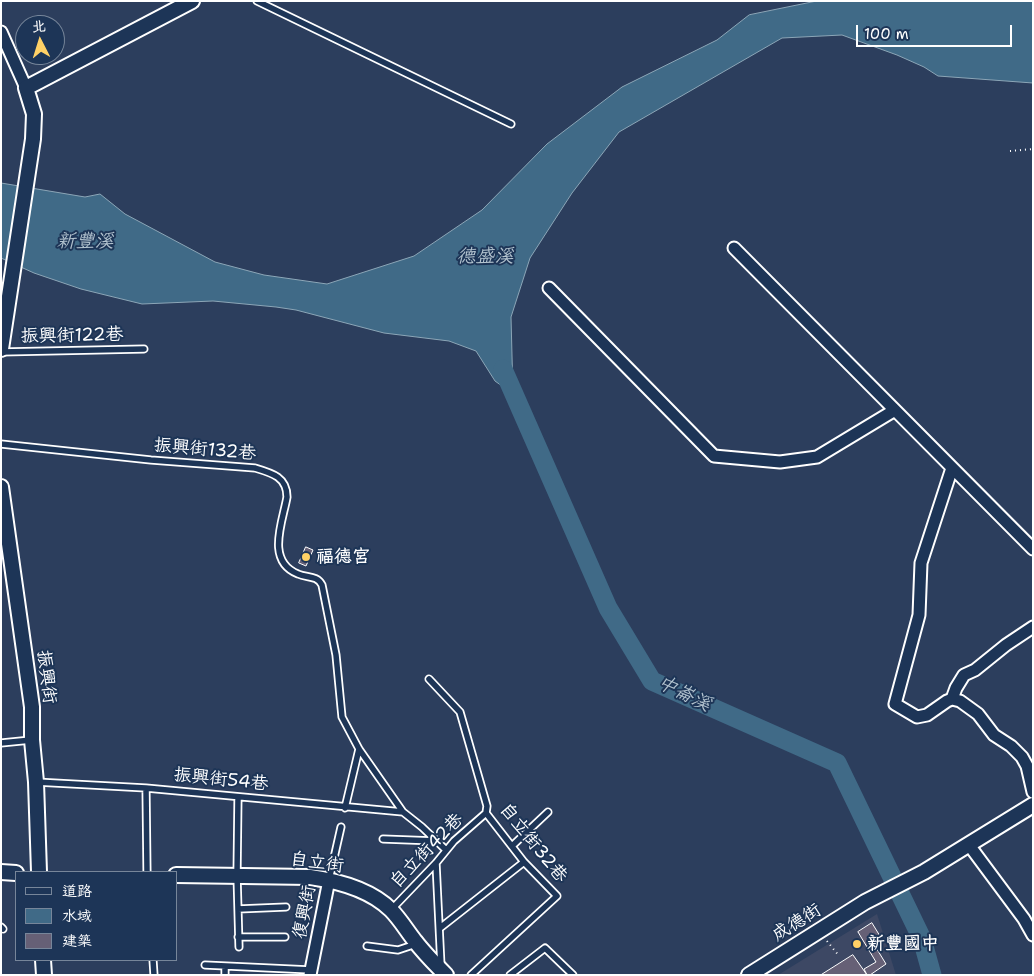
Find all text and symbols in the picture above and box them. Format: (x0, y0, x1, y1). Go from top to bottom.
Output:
north arrow (15, 15, 65, 65)
scale bar (859, 15, 1015, 47)
text: 北 (31, 16, 47, 36)
text: 100 m (864, 24, 909, 44)
water label: 新豐溪 (57, 231, 113, 253)
water label: 德盛溪 (457, 246, 513, 268)
street label: 振興街122巷 (20, 324, 124, 348)
street label: 振興街132巷 (153, 435, 257, 465)
place label: 福德宫 (316, 546, 370, 568)
marker: 福德宫 (300, 551, 312, 563)
street label: 振興街 (32, 649, 60, 705)
water label: 中崙溪 (653, 671, 715, 717)
street label: 振興街54巷 (173, 764, 269, 796)
street label: 自立街32巷 (494, 799, 572, 887)
street label: 自立街42巷 (386, 809, 468, 893)
street label: 自立街 (289, 849, 345, 877)
legend (15, 871, 178, 961)
text: 道路 (62, 881, 92, 901)
street label: 復興街 (289, 883, 321, 941)
street label: 成德街 (768, 900, 826, 946)
text: 水域 (62, 906, 92, 926)
text: 建築 (62, 931, 92, 951)
place label: 新豐國中 (867, 933, 939, 955)
marker: 新豐國中 (851, 938, 863, 950)

